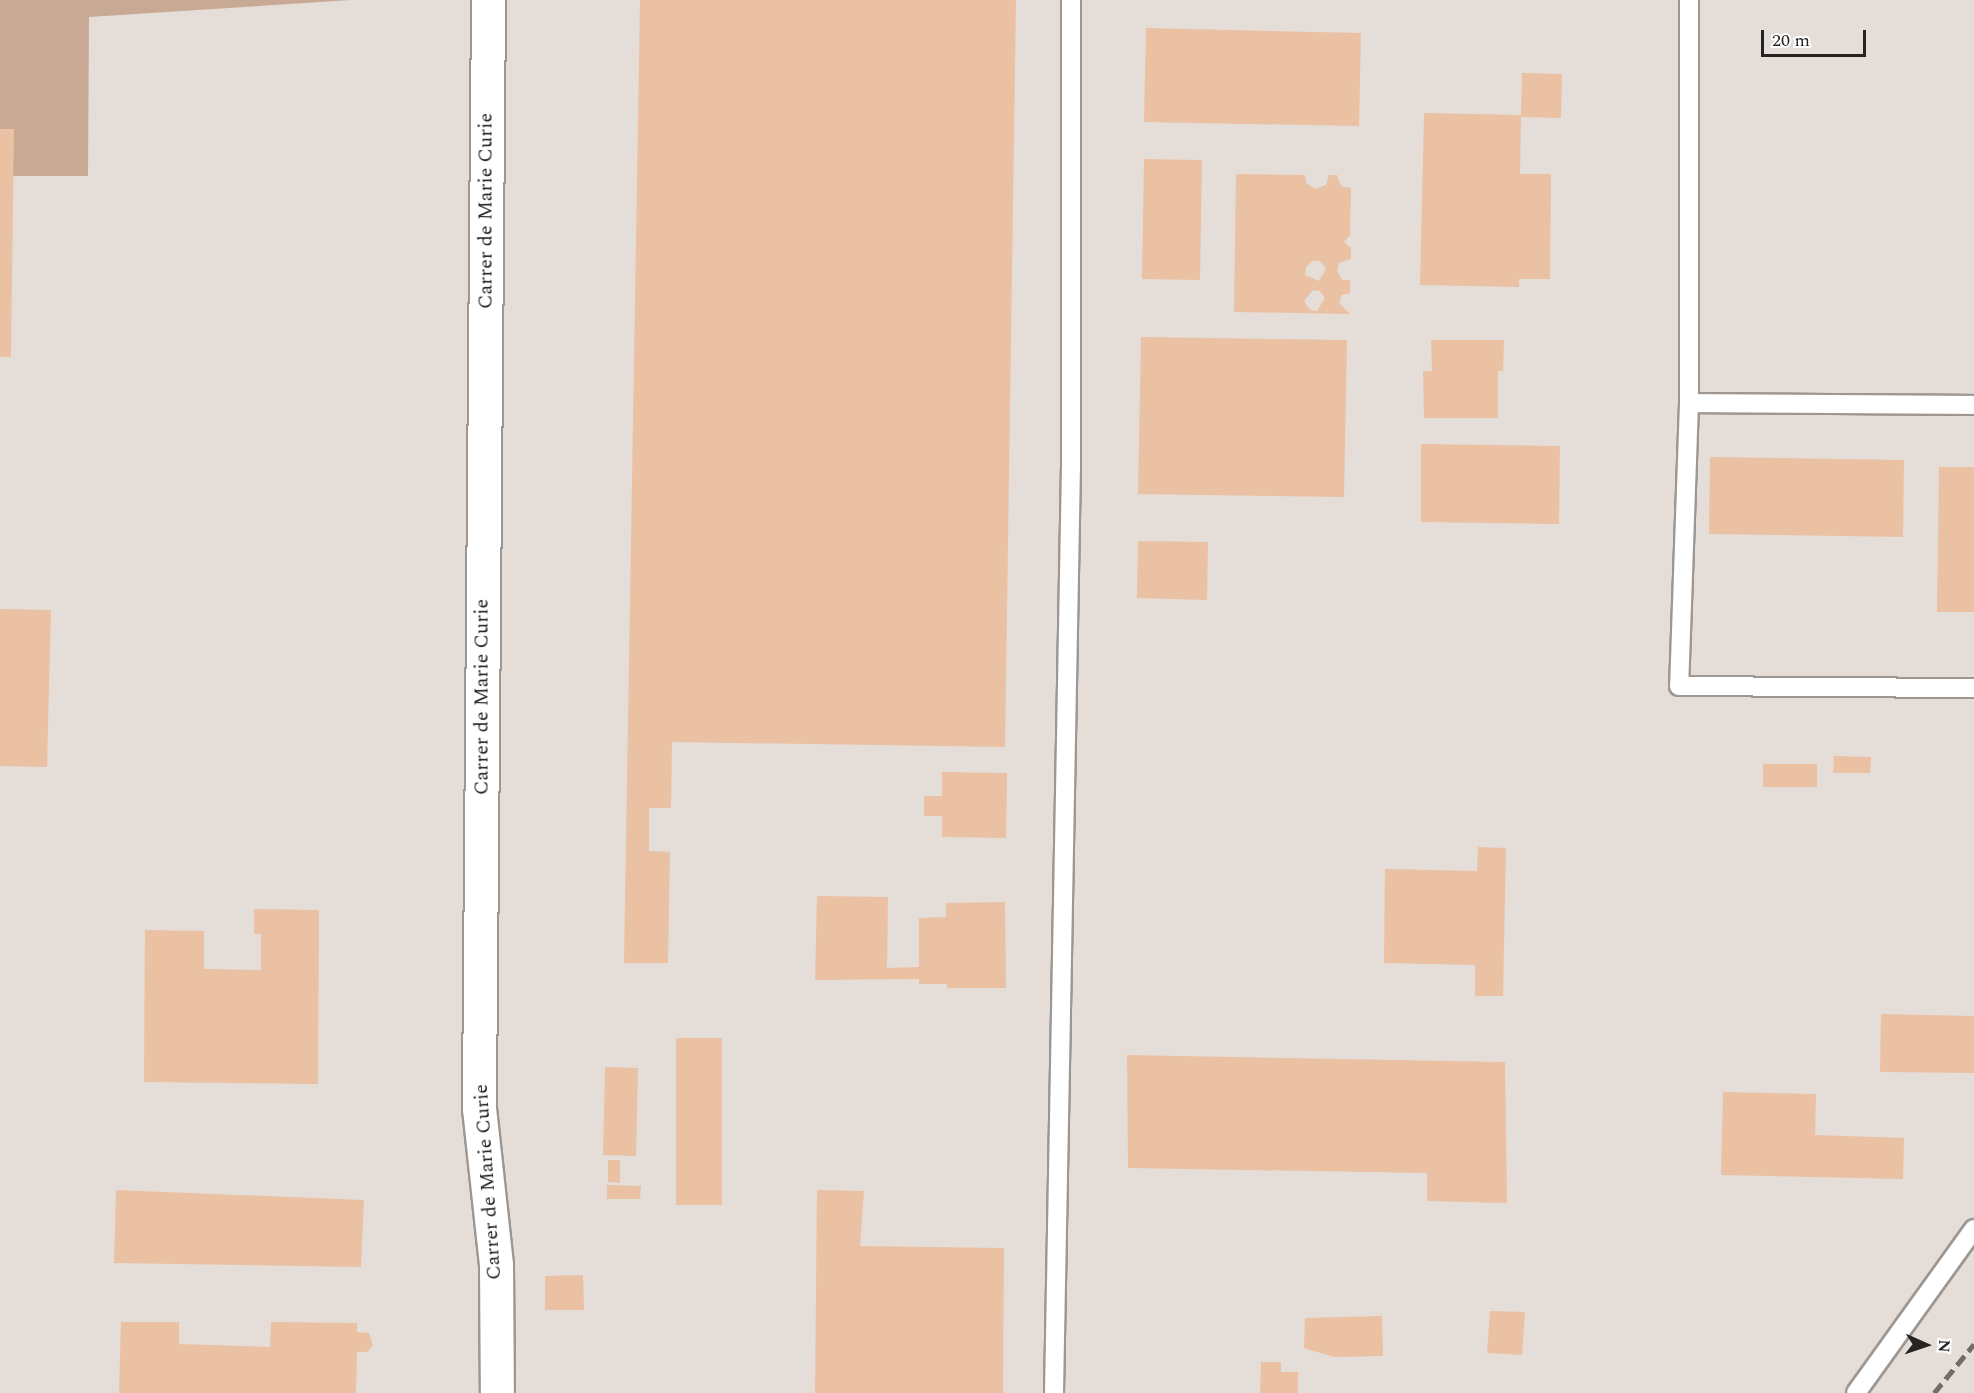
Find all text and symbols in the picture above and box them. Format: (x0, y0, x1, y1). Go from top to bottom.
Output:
scale bar (1764, 18, 1869, 56)
text: 20 m (1772, 27, 1810, 54)
street label: Carrer de Marie Curie (474, 113, 498, 309)
street label: Carrer de Marie Curie (470, 599, 494, 795)
street label: Carrer de Marie Curie (469, 1083, 507, 1281)
north arrow (1896, 1315, 1956, 1375)
text: N (1932, 1339, 1956, 1353)

